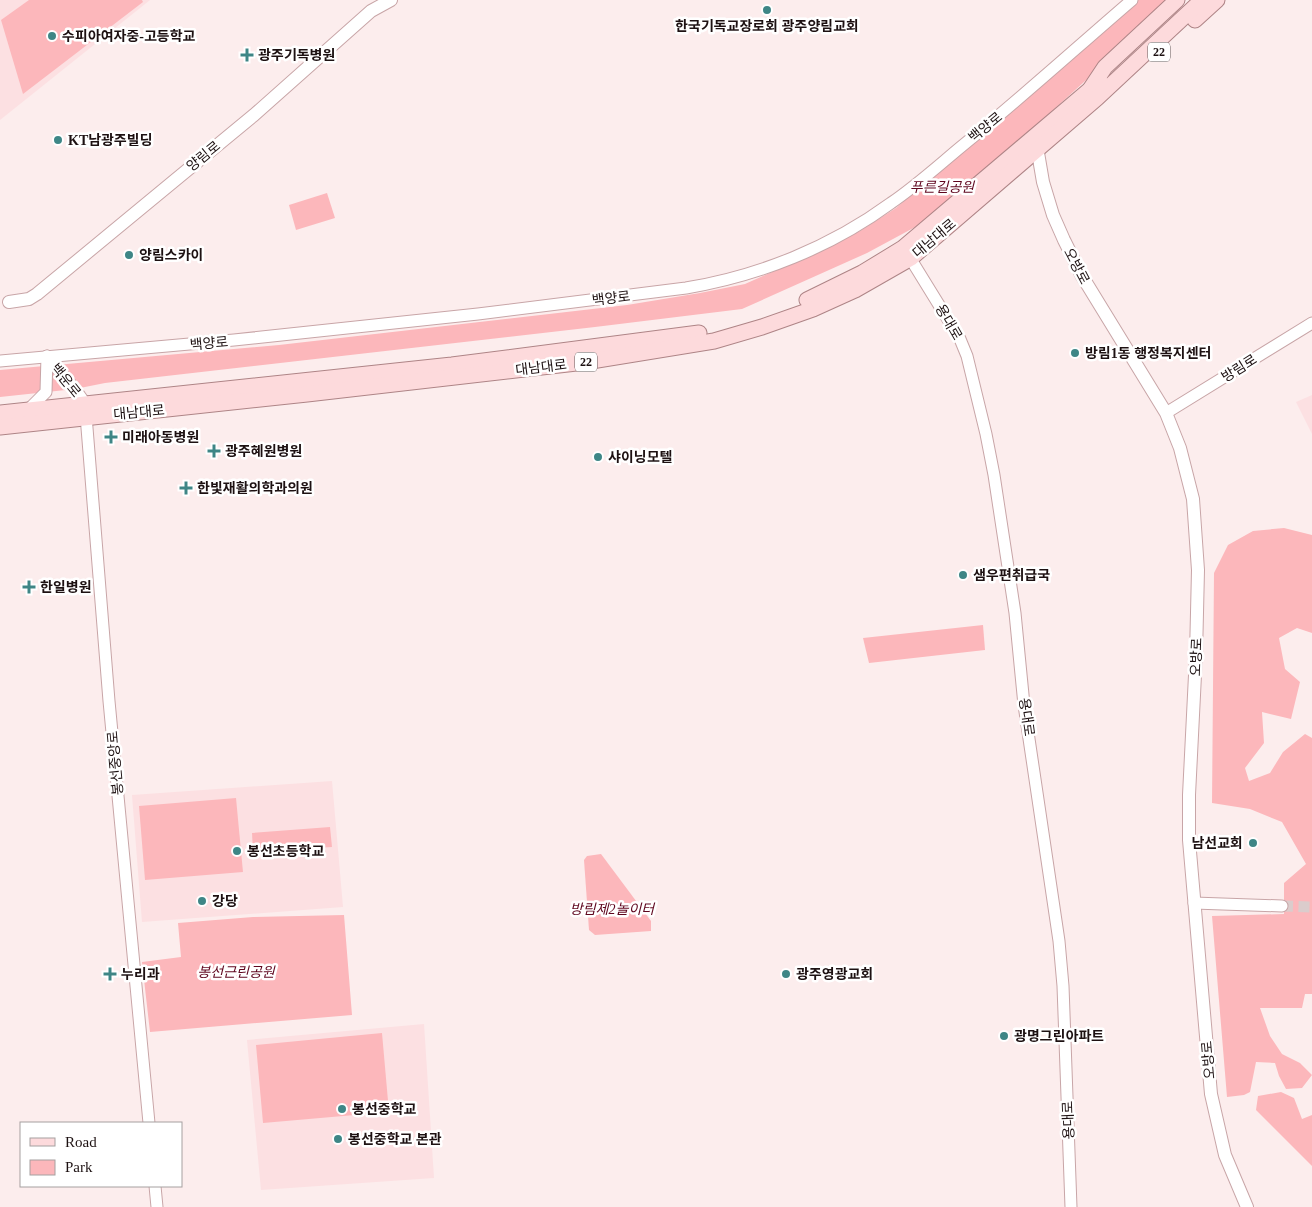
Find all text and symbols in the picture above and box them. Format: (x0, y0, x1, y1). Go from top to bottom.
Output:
marker: 한국기독교장로회 광주양림교회 (761, 4, 773, 16)
place label: 한국기독교장로회 광주양림교회 (675, 18, 859, 34)
place label: 수피아여자중-고등학교 (62, 28, 196, 44)
marker: 수피아여자중-고등학교 (46, 30, 58, 42)
road number: 22 (1148, 42, 1170, 62)
marker: 광주기독병원 (240, 48, 254, 62)
place label: 광주기독병원 (258, 48, 335, 63)
street label: 백양로 (966, 109, 1005, 145)
place label: KT남광주빌딩 (68, 133, 153, 148)
marker: KT남광주빌딩 (52, 134, 64, 146)
street label: 양림로 (184, 138, 223, 174)
park label: 푸른길공원 (910, 180, 975, 195)
street label: 대남대로 (910, 216, 959, 261)
street label: 오방로 (1061, 246, 1092, 287)
place label: 양림스카이 (139, 248, 203, 263)
marker: 양림스카이 (123, 249, 135, 261)
street label: 백양로 (591, 289, 631, 308)
street label: 용대로 (932, 302, 965, 343)
street label: 백양로 (189, 334, 229, 353)
place label: 방림1동 행정복지센터 (1085, 346, 1211, 361)
marker: 방림1동 행정복지센터 (1069, 347, 1081, 359)
road number: 22 (575, 352, 597, 372)
street label: 방림로 (1219, 352, 1260, 385)
street label: 대남대로 (515, 357, 568, 378)
street label: 백운로 (48, 361, 84, 400)
street label: 대남대로 (113, 403, 165, 422)
marker: 미래아동병원 (104, 430, 118, 444)
place label: 미래아동병원 (122, 430, 199, 445)
marker: 광주혜원병원 (207, 444, 221, 458)
place label: 광주혜원병원 (225, 444, 302, 459)
place label: 샤이닝모텔 (608, 450, 673, 465)
marker: 샤이닝모텔 (592, 451, 604, 463)
place label: 한빛재활의학과의원 (197, 480, 313, 496)
marker: 한빛재활의학과의원 (179, 481, 193, 495)
place label: 샘우편취급국 (973, 567, 1050, 583)
marker: 샘우편취급국 (957, 569, 969, 581)
place label: 한일병원 (40, 579, 92, 595)
marker: 한일병원 (22, 580, 36, 594)
street label: 오방로 (1188, 637, 1205, 677)
street label: 용대로 (1016, 697, 1037, 737)
street label: 봉선중앙로 (105, 730, 126, 796)
place label: 남선교회 (1191, 836, 1243, 851)
marker: 남선교회 (1247, 837, 1259, 849)
place label: 봉선초등학교 (247, 843, 324, 859)
marker: 봉선초등학교 (231, 845, 243, 857)
place label: 강당 (212, 894, 238, 909)
marker: 강당 (196, 895, 208, 907)
park label: 방림제2놀이터 (570, 902, 656, 917)
park label: 봉선근린공원 (197, 965, 276, 980)
marker: 누리과 (103, 967, 117, 981)
place label: 누리과 (121, 967, 160, 982)
place label: 광주영광교회 (796, 967, 873, 982)
marker: 광주영광교회 (780, 968, 792, 980)
place label: 광명그린아파트 (1014, 1029, 1104, 1044)
marker: 광명그린아파트 (998, 1030, 1010, 1042)
street label: 오방로 (1199, 1040, 1218, 1080)
street label: 용대로 (1060, 1100, 1077, 1140)
place label: 봉선중학교 (352, 1101, 417, 1117)
marker: 봉선중학교 (336, 1103, 348, 1115)
legend (20, 1122, 182, 1187)
place label: 봉선중학교 본관 (348, 1131, 442, 1147)
marker: 봉선중학교 본관 (332, 1133, 344, 1145)
text: Road (65, 1134, 97, 1150)
text: Park (65, 1159, 93, 1175)

